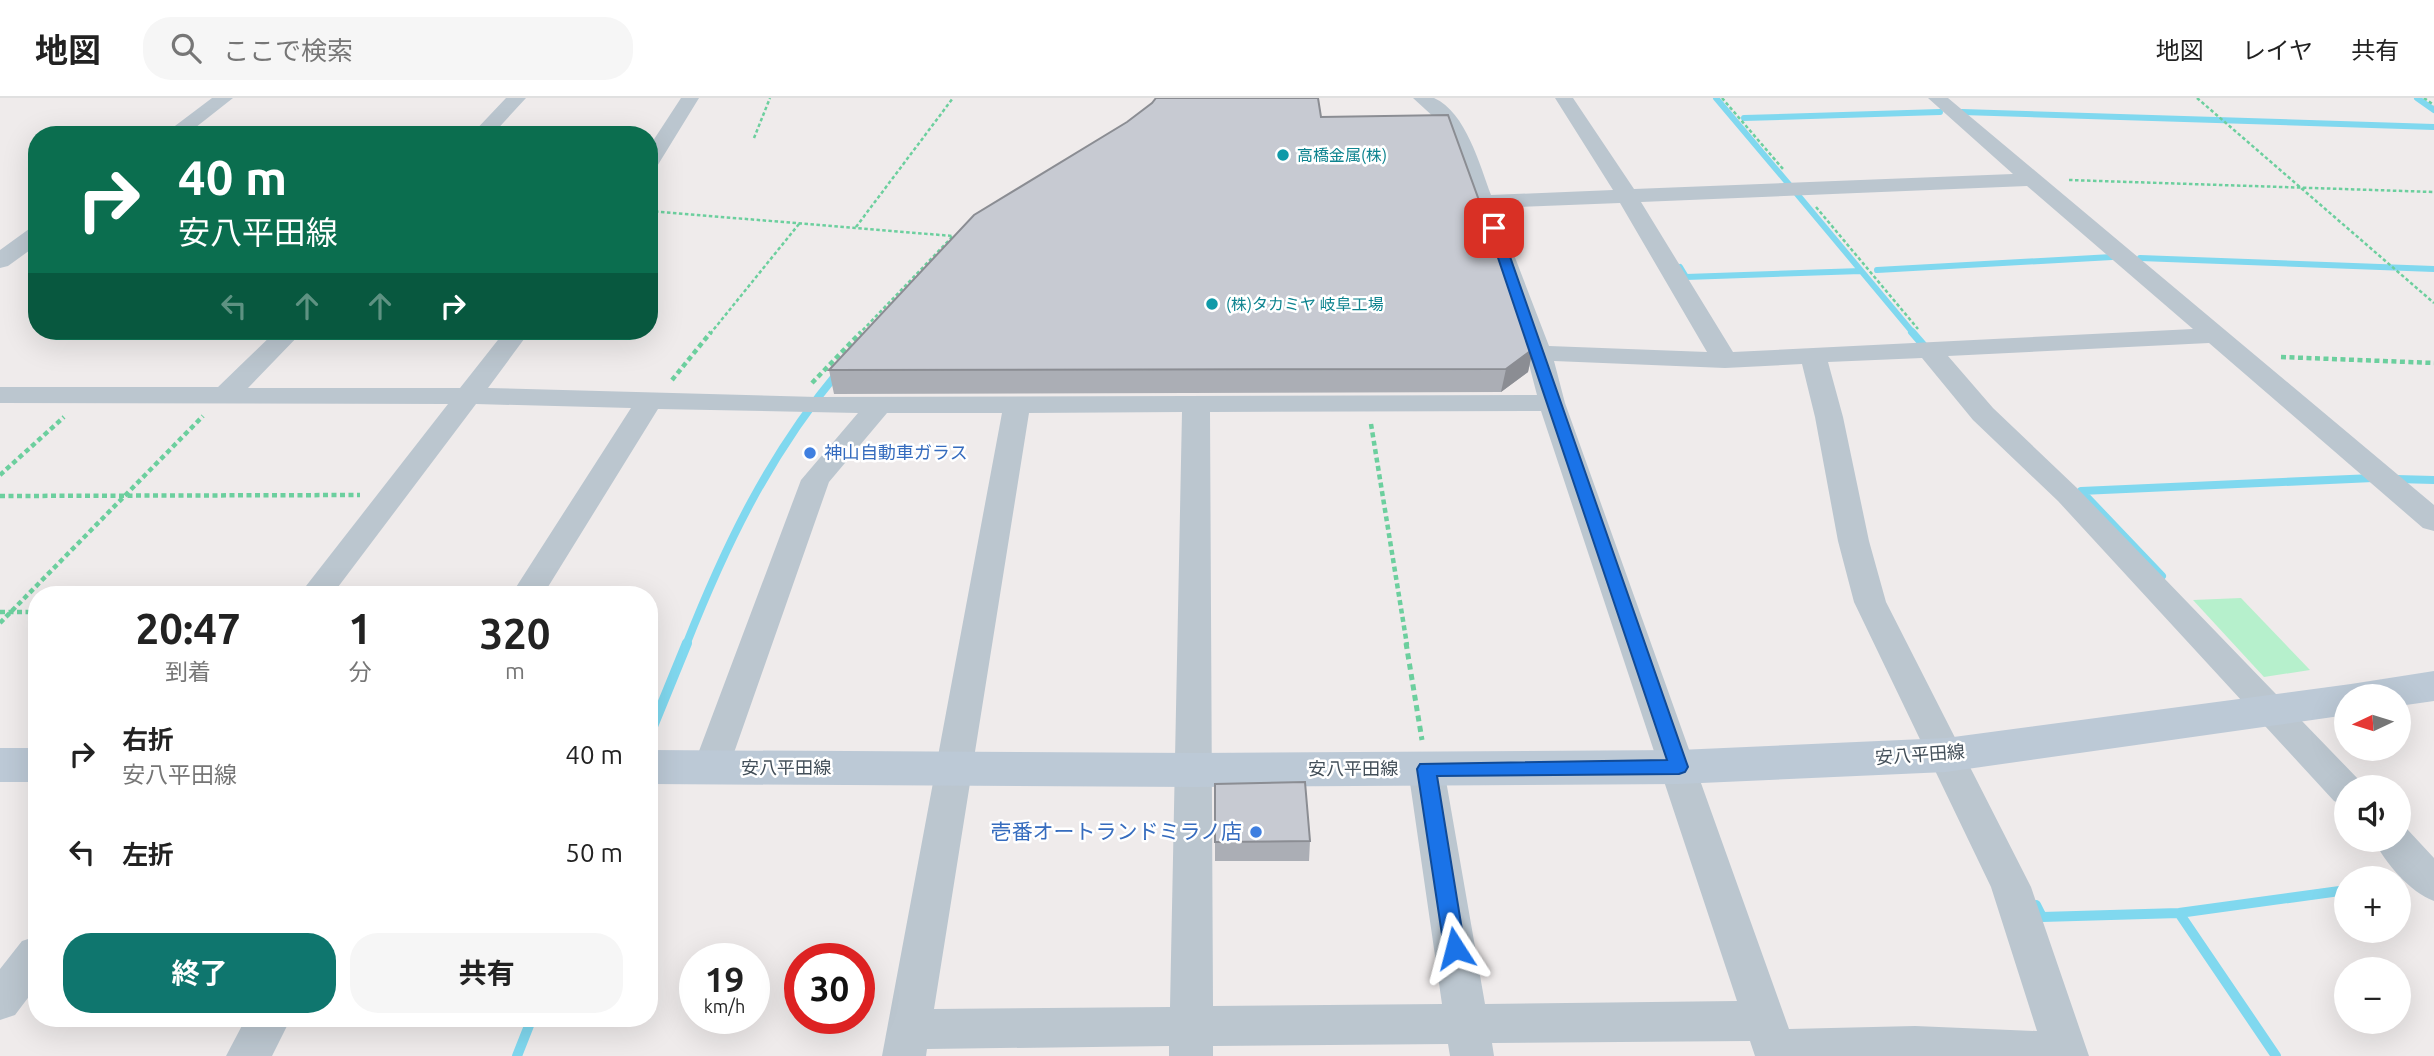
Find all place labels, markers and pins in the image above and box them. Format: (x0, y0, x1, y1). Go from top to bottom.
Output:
place label: 高橋金属(株) (1297, 146, 1387, 165)
marker: 高橋金属(株) (1275, 147, 1291, 163)
pin (1464, 198, 1524, 258)
place label: (株)タカミヤ 岐阜工場 (1226, 295, 1384, 314)
marker: (株)タカミヤ 岐阜工場 (1204, 296, 1220, 312)
place label: 神山自動車ガラス (824, 442, 968, 462)
marker: 神山自動車ガラス (802, 445, 818, 461)
place label: 壱番オートランドミラノ店 (990, 819, 1242, 843)
marker: 壱番オートランドミラノ店 (1248, 824, 1264, 840)

